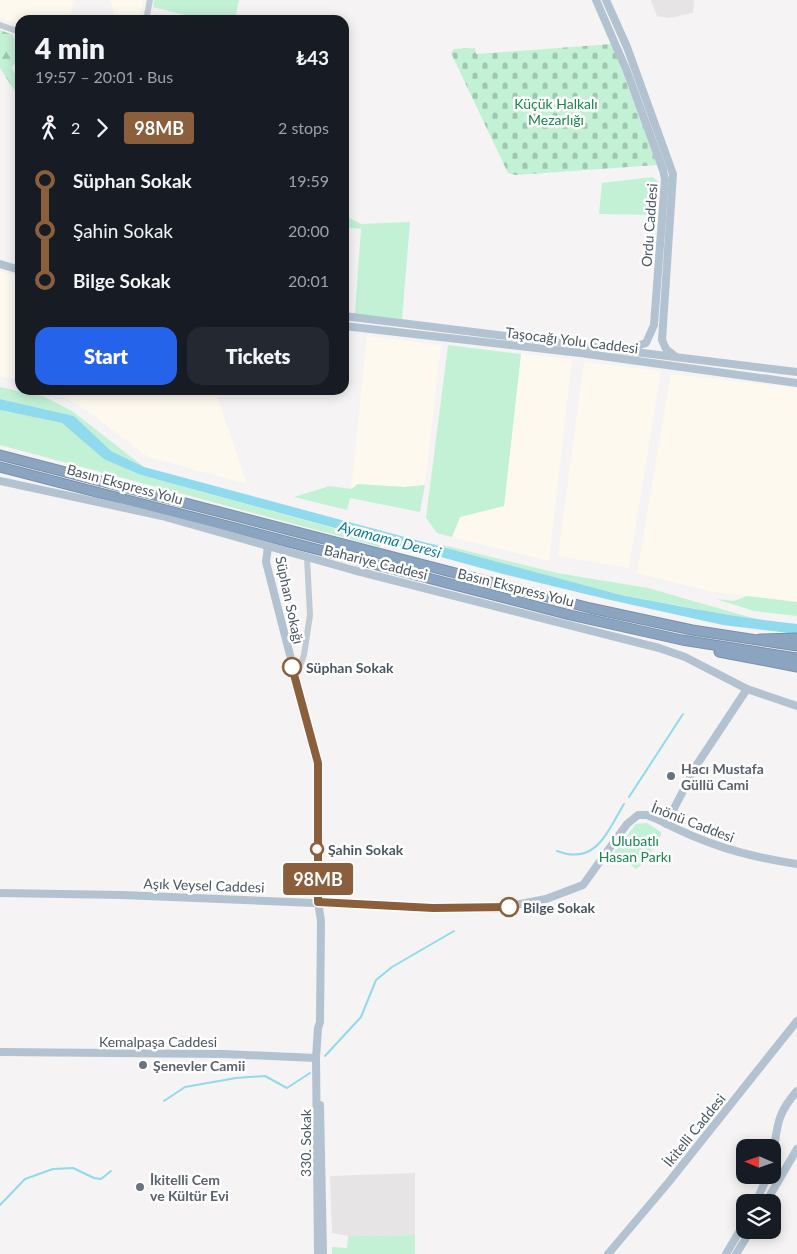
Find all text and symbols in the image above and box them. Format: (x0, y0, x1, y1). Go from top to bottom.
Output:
text: 4 min (35, 31, 105, 65)
text: ₺43 (296, 46, 329, 69)
text: 19:57 – 20:01 · Bus (35, 67, 173, 86)
park label: Küçük Halkalı Mezarlığı (514, 95, 598, 128)
icon: walk (35, 114, 63, 142)
icon: forward (88, 114, 116, 142)
text: 98MB (134, 117, 184, 139)
text: 2 (71, 118, 80, 137)
text: 2 stops (278, 118, 329, 137)
text: Süphan Sokak (73, 169, 192, 192)
text: 19:59 (288, 171, 329, 190)
street label: Ordu Caddesi (638, 183, 660, 267)
text: Şahin Sokak (73, 219, 173, 242)
text: 20:00 (288, 221, 329, 240)
text: Bilge Sokak (73, 269, 171, 292)
text: 20:01 (288, 271, 329, 290)
street label: Taşocağı Yolu Caddesi (505, 323, 639, 357)
button: Start (35, 327, 177, 385)
button: Tickets (187, 327, 329, 385)
street label: Basın Ekspress Yolu (65, 460, 185, 508)
water label: Ayamama Deresi (336, 516, 444, 561)
street label: Bahariye Caddesi (323, 541, 429, 583)
street label: Süphan Sokağı (272, 554, 308, 646)
street label: Basın Ekspress Yolu (456, 564, 576, 610)
marker: Süphan Sokak (282, 657, 302, 677)
place label: Süphan Sokak (306, 659, 394, 676)
place label: Hacı Mustafa Güllü Cami (681, 760, 764, 793)
marker: Hacı Mustafa Güllü Cami (665, 770, 677, 782)
street label: İnönü Caddesi (649, 798, 737, 846)
park label: Ulubatlı Hasan Parkı (599, 832, 671, 865)
place label: Şahin Sokak (328, 841, 404, 858)
marker: Şahin Sokak (310, 842, 324, 856)
line badge: 98MB (283, 863, 353, 895)
text: 98MB (293, 868, 343, 890)
street label: Aşık Veysel Caddesi (143, 874, 265, 896)
marker: Bilge Sokak (499, 897, 519, 917)
place label: Bilge Sokak (523, 899, 596, 916)
street label: Kemalpaşa Caddesi (99, 1033, 217, 1050)
place label: Şenevler Camii (153, 1057, 245, 1074)
marker: Şenevler Camii (137, 1059, 149, 1071)
street label: İkitelli Caddesi (659, 1090, 729, 1170)
street label: 330. Sokak (297, 1108, 314, 1177)
north arrow (736, 1139, 781, 1184)
map controls (736, 1139, 781, 1239)
place label: İkitelli Cem ve Kültür Evi (150, 1171, 229, 1204)
marker: İkitelli Cem ve Kültür Evi (134, 1181, 146, 1193)
button: layers (736, 1194, 781, 1239)

